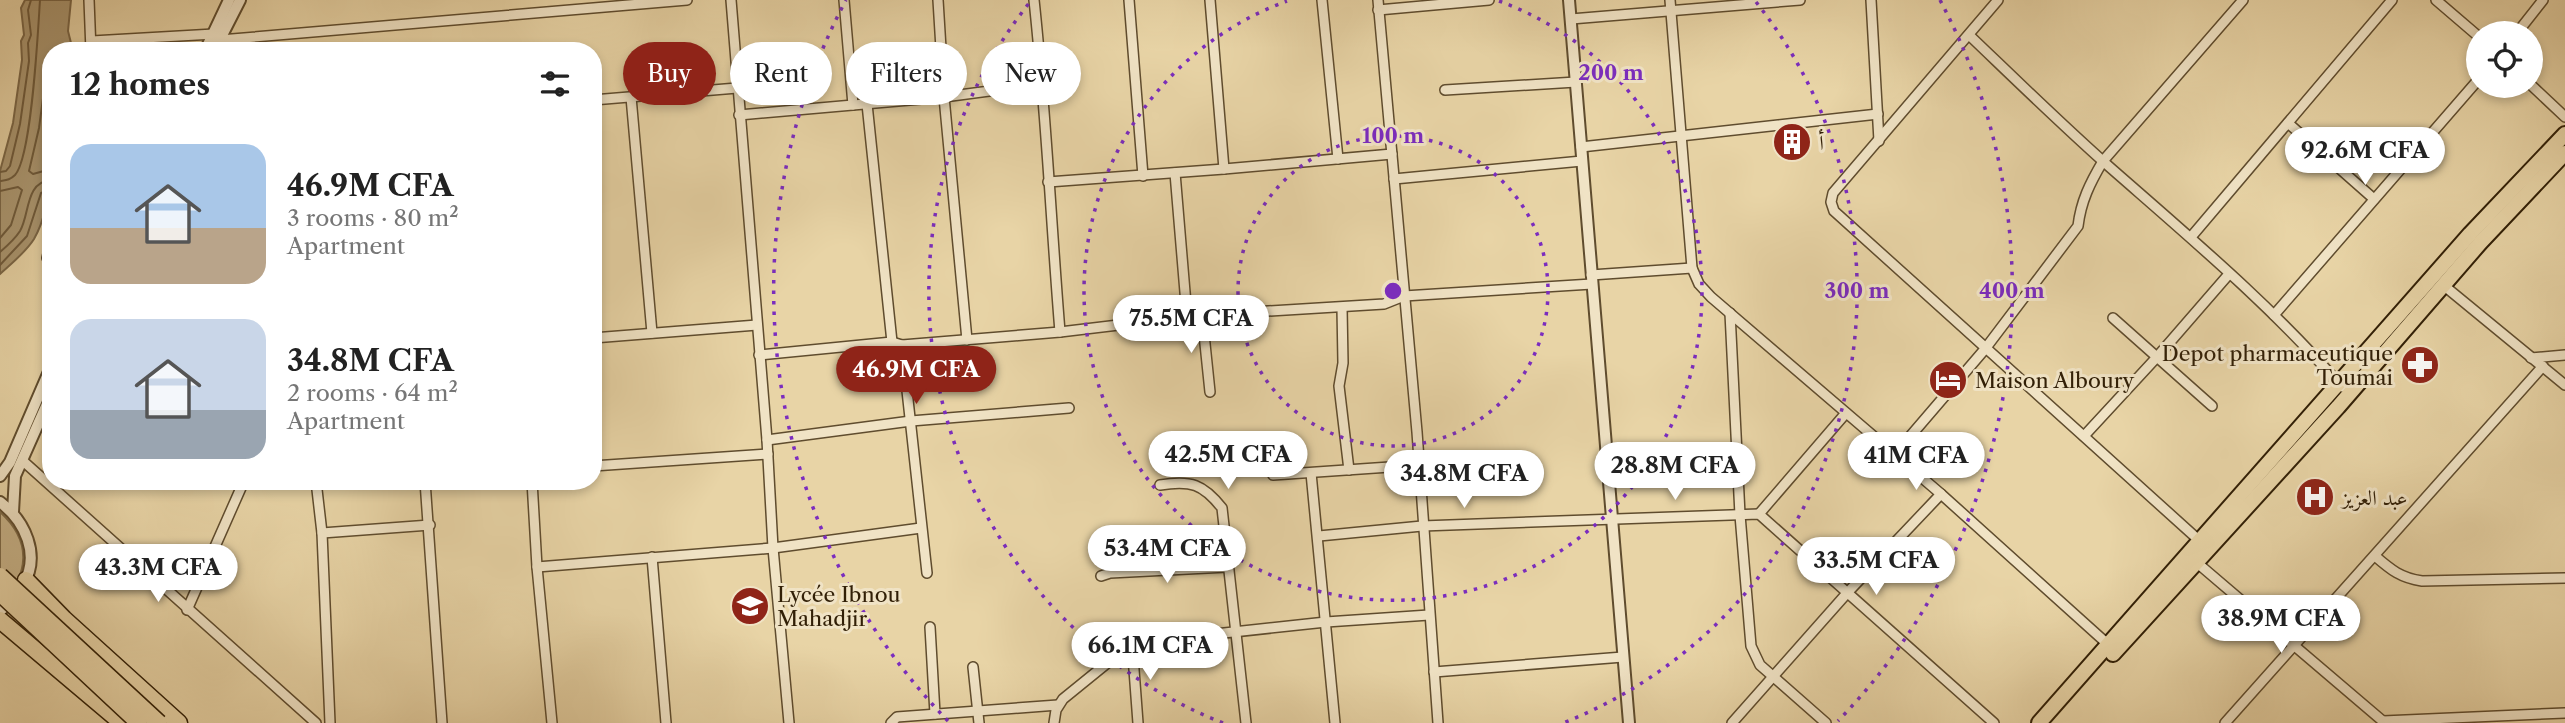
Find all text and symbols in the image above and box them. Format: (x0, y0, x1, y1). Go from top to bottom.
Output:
map controls (2466, 21, 2543, 98)
button: locate (2466, 21, 2543, 98)
chip: Buy (623, 42, 716, 105)
chip: Rent (730, 42, 832, 105)
chip: Filters (846, 42, 967, 105)
chip: New (981, 42, 1081, 105)
text: 200 m (1578, 60, 1644, 85)
icon: filters (536, 65, 574, 103)
text: 12 homes (70, 66, 210, 103)
building icon: أ (1771, 121, 1813, 163)
text: 100 m (1362, 123, 1424, 148)
place label: أ (1819, 128, 1824, 155)
pin: 92.6M CFA (2285, 128, 2445, 187)
text: 92.6M CFA (2301, 136, 2429, 164)
text: 46.9M CFA (287, 167, 453, 204)
icon: home (126, 172, 210, 256)
text: 3 rooms · 80 m² (287, 204, 459, 232)
text: Apartment (287, 232, 405, 260)
text: 300 m (1825, 278, 1889, 303)
text: 400 m (1979, 278, 2045, 303)
centre of rings (1381, 279, 1405, 303)
pin: 75.5M CFA (1111, 296, 1271, 355)
text: 75.5M CFA (1129, 304, 1253, 332)
place label: Depot pharmaceutique Toumai (2162, 341, 2393, 390)
text: 34.8M CFA (287, 342, 454, 379)
pharmacy icon: Depot pharmaceutique Toumai (2399, 344, 2441, 386)
pin: 46.9M CFA (836, 346, 996, 406)
icon: home (126, 347, 210, 431)
text: 46.9M CFA (852, 355, 980, 383)
hotel icon: Maison Alboury (1927, 359, 1969, 401)
place label: Maison Alboury (1975, 368, 2135, 393)
text: 2 rooms · 64 m² (287, 379, 458, 407)
text: Apartment (287, 407, 405, 435)
pin: 42.5M CFA (1148, 432, 1308, 491)
pin: 41M CFA (1851, 433, 1981, 492)
text: 42.5M CFA (1165, 440, 1291, 468)
text: 41M CFA (1864, 441, 1968, 469)
pin: 28.8M CFA (1595, 442, 1755, 502)
pin: 34.8M CFA (1384, 450, 1544, 510)
text: 28.8M CFA (1611, 451, 1739, 479)
text: 34.8M CFA (1400, 459, 1528, 487)
hospital icon: عبد العزيز (2294, 476, 2336, 518)
place label: عبد العزيز (2340, 485, 2407, 511)
pin: 53.4M CFA (1087, 526, 1247, 585)
text: 53.4M CFA (1104, 534, 1230, 562)
pin: 33.5M CFA (1796, 538, 1956, 597)
pin: 43.3M CFA (78, 544, 238, 604)
text: 33.5M CFA (1813, 546, 1939, 574)
text: 43.3M CFA (95, 553, 221, 581)
place label: Lycée Ibnou Mahadjir (777, 582, 901, 631)
school or university icon: Lycée Ibnou Mahadjir (729, 585, 771, 627)
pin: 38.9M CFA (2201, 596, 2361, 655)
text: 38.9M CFA (2217, 604, 2345, 632)
pin: 66.1M CFA (1070, 622, 1230, 682)
text: 66.1M CFA (1088, 631, 1212, 659)

